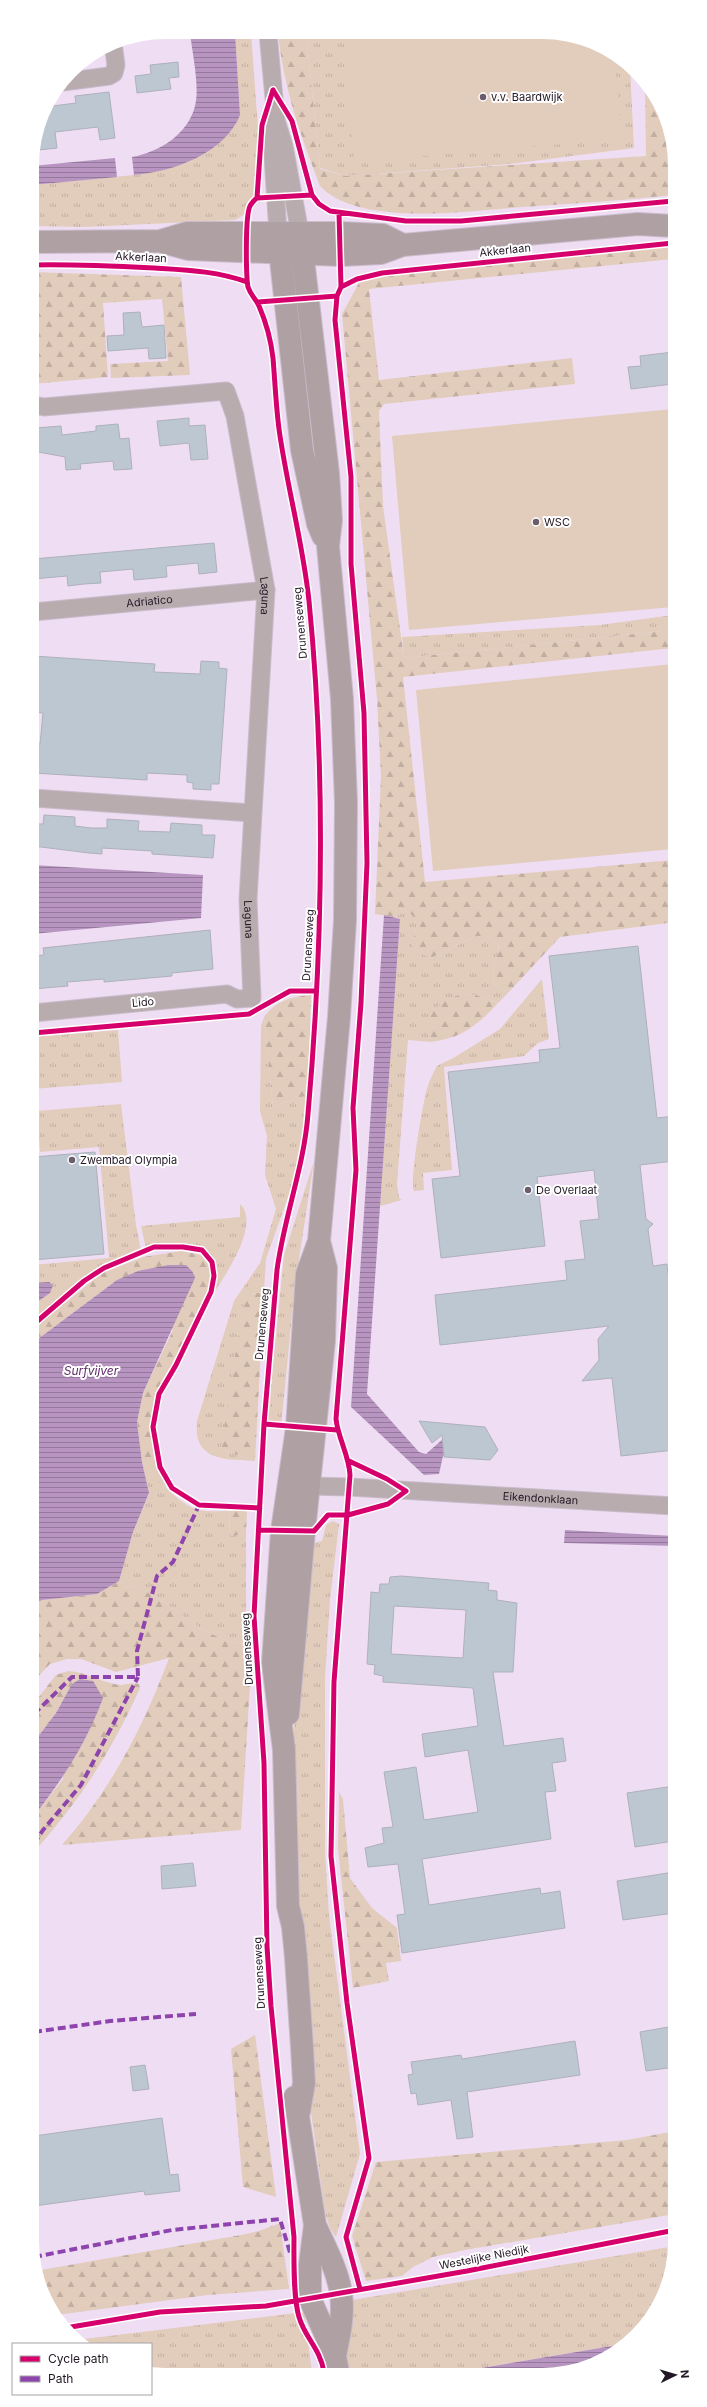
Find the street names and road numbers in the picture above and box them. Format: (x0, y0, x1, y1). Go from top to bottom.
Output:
street label: Akkerlaan (479, 240, 531, 260)
street label: Akkerlaan (115, 249, 167, 265)
street label: Laguna (257, 576, 273, 615)
street label: Drunenseweg (290, 587, 310, 659)
street label: Adriatico (126, 592, 174, 610)
street label: Laguna (241, 900, 257, 939)
street label: Drunenseweg (299, 909, 317, 981)
street label: Lido (131, 994, 155, 1010)
street label: Drunenseweg (252, 1288, 272, 1360)
street label: Eikendonklaan (502, 1489, 579, 1507)
street label: Drunenseweg (238, 1613, 256, 1685)
street label: Drunenseweg (250, 1937, 268, 2009)
street label: Westelijke Niedijk (438, 2241, 530, 2273)

